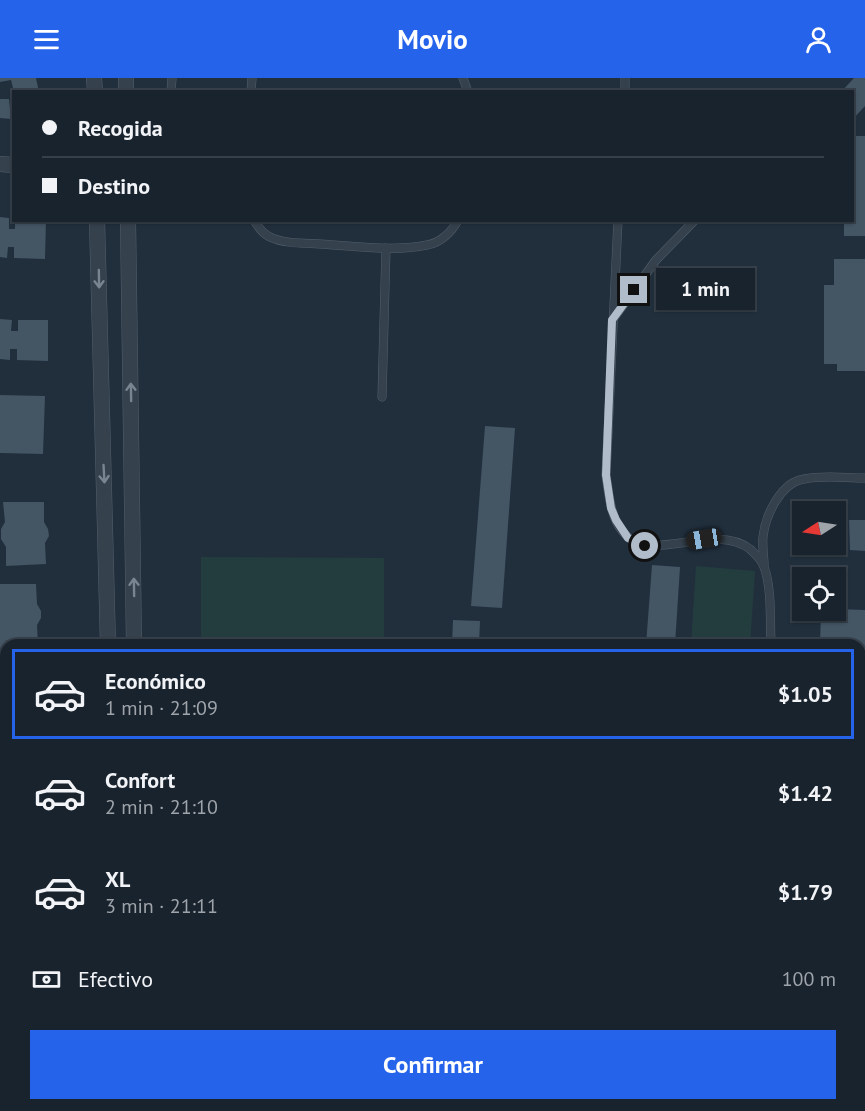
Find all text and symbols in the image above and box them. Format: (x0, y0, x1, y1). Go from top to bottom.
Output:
text: Movio (397, 22, 468, 56)
icon: menu (30, 23, 63, 56)
icon: person (802, 23, 835, 56)
text: Recogida (78, 114, 163, 142)
text: Destino (78, 172, 150, 200)
one-way arrow (93, 268, 104, 288)
callout: 1 min (655, 269, 754, 311)
route end (620, 276, 647, 303)
text: 1 min (681, 276, 730, 302)
one-way arrow (125, 382, 137, 402)
one-way arrow (98, 463, 109, 483)
north arrow (792, 501, 846, 555)
map controls (792, 501, 846, 621)
car (685, 527, 723, 551)
route start (631, 532, 658, 559)
button: locate (792, 567, 846, 621)
one-way arrow (128, 577, 139, 597)
icon: car (33, 667, 87, 721)
text: Económico (105, 667, 206, 695)
text: $1.05 (778, 680, 833, 708)
text: 1 min · 21:09 (105, 695, 218, 721)
icon: car (33, 766, 87, 820)
text: Confort (105, 766, 175, 794)
text: $1.42 (778, 779, 833, 807)
text: 2 min · 21:10 (105, 794, 218, 820)
icon: car (33, 865, 87, 919)
text: XL (105, 865, 130, 893)
text: $1.79 (778, 878, 833, 906)
text: 3 min · 21:11 (105, 893, 218, 919)
icon: cash (30, 963, 63, 996)
text: Efectivo (78, 965, 153, 993)
text: 100 m (782, 966, 836, 992)
button: Confirmar (30, 1030, 836, 1099)

